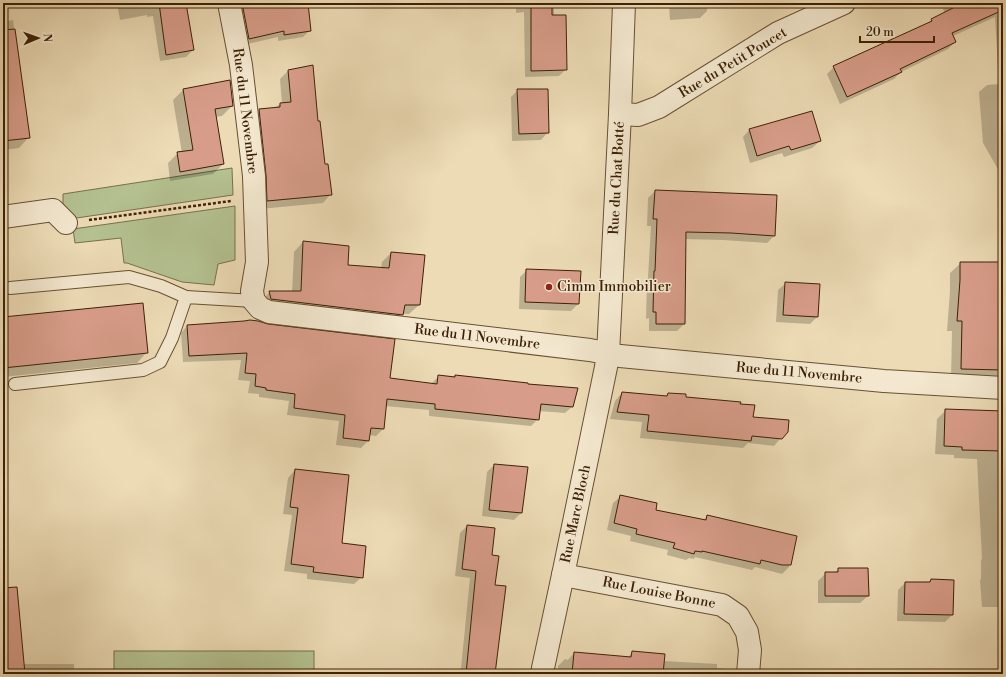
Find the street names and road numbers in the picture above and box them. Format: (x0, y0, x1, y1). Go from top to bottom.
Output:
street label: Rue du Petit Poucet (676, 24, 790, 102)
street label: Rue du 11 Novembre (228, 47, 262, 175)
street label: Rue du Chat Botté (605, 121, 629, 235)
street label: Rue du 11 Novembre (413, 320, 541, 354)
street label: Rue du 11 Novembre (735, 359, 863, 387)
street label: Rue Marc Bloch (557, 463, 595, 565)
street label: Rue Louise Bonne (601, 573, 717, 613)

